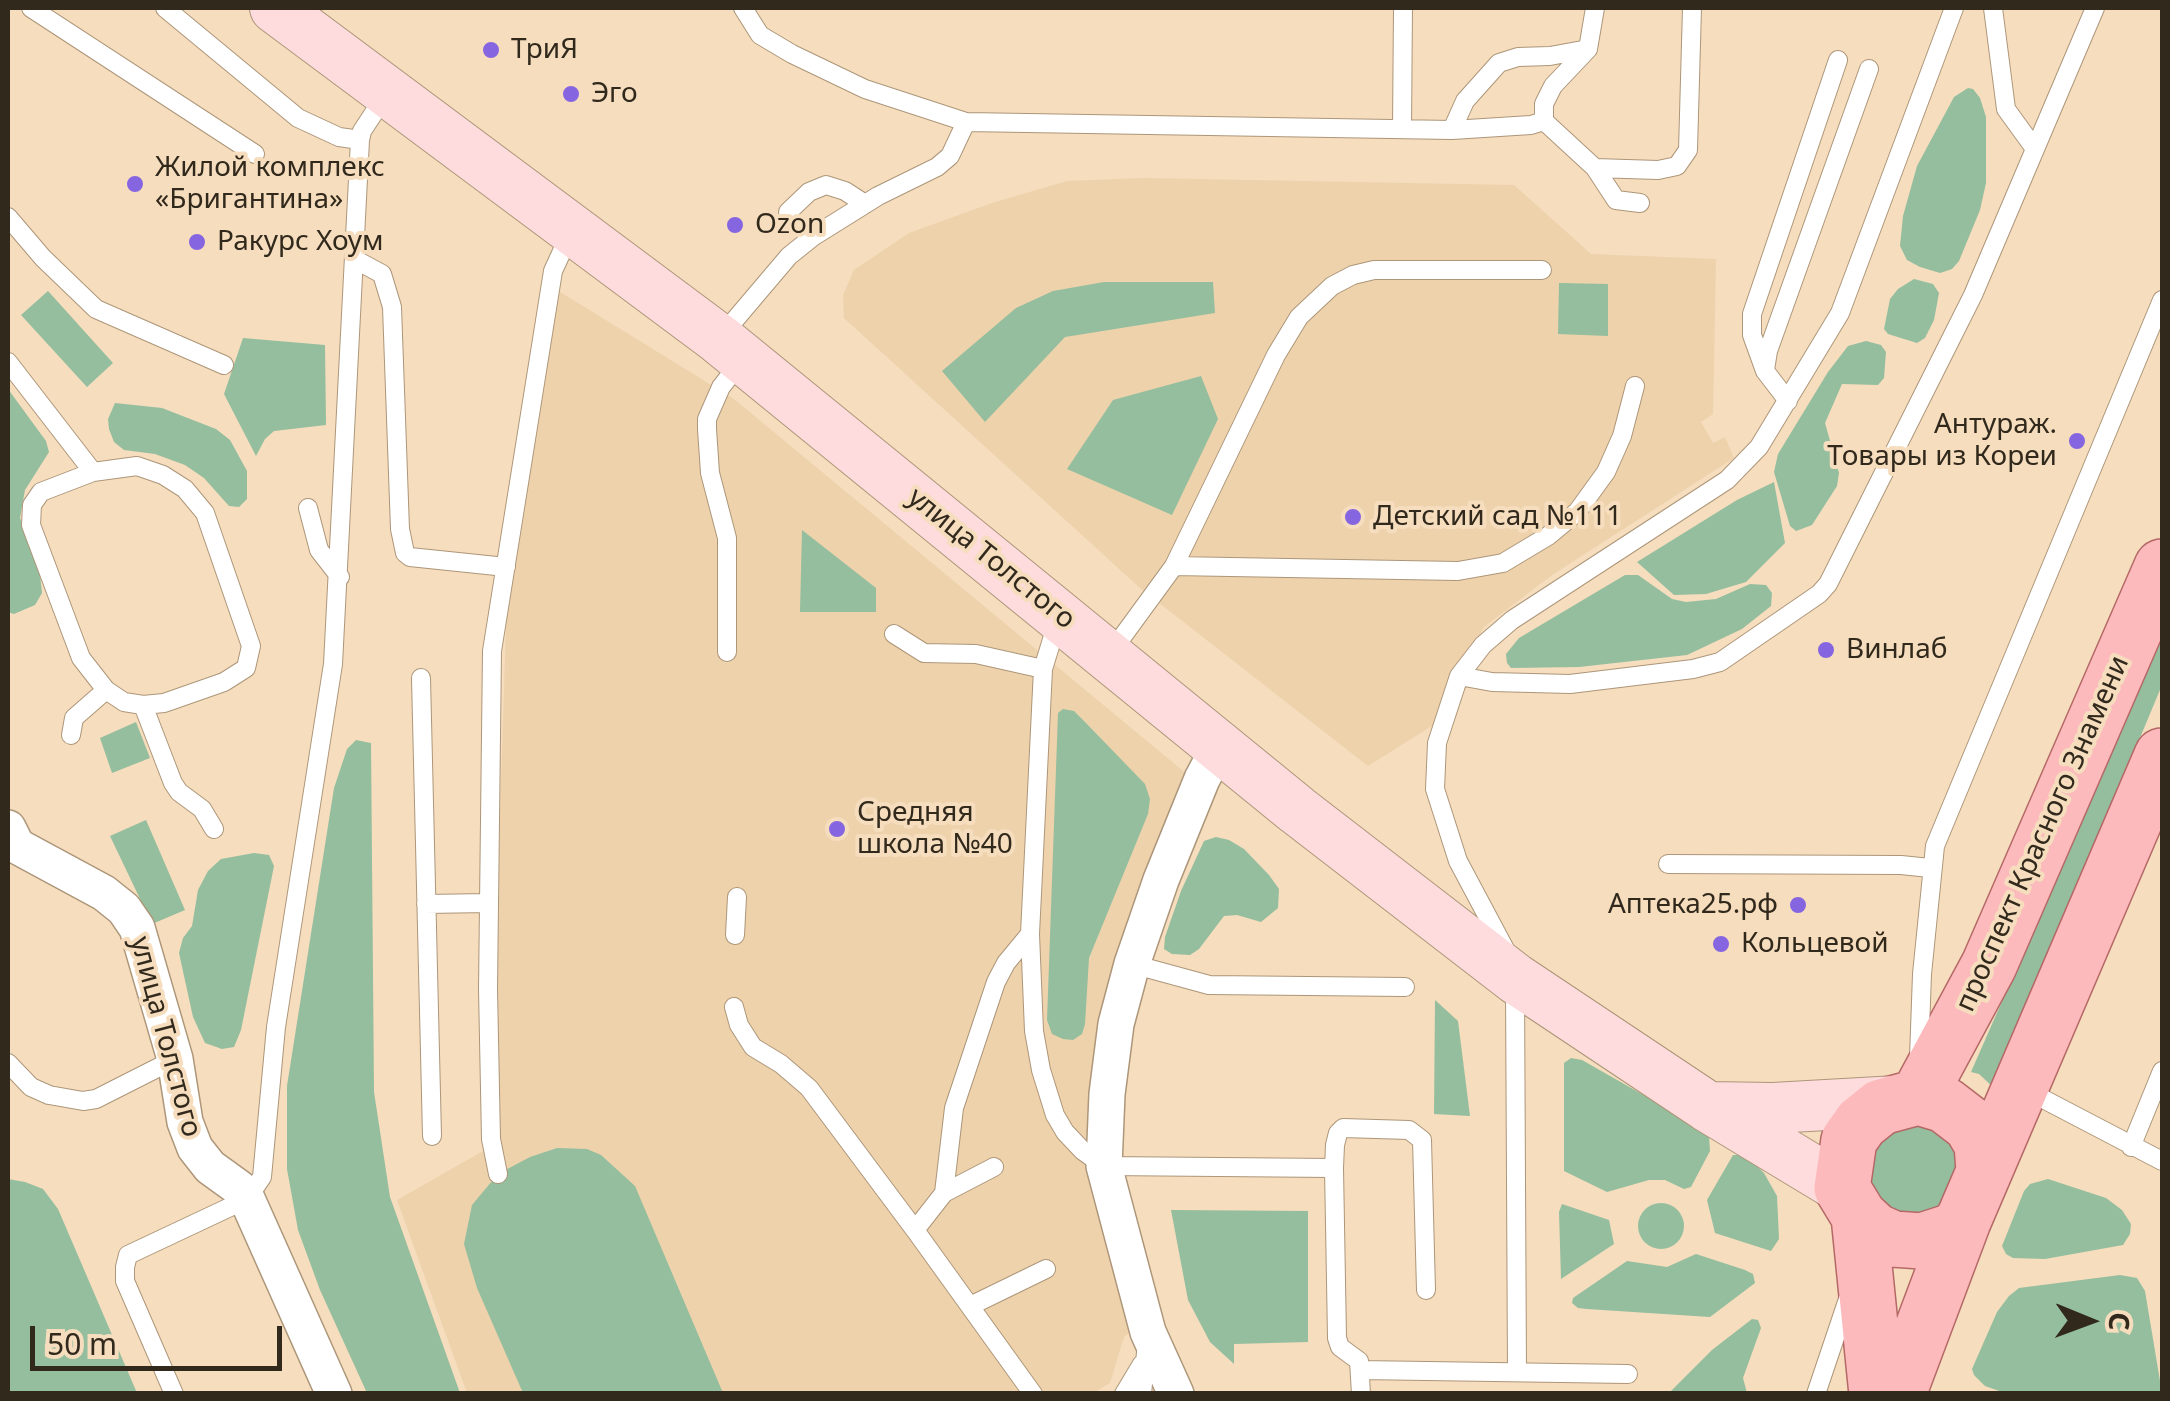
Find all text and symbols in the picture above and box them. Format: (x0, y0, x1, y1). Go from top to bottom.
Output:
place label: ТриЯ (511, 33, 578, 67)
marker: ТриЯ (480, 39, 502, 61)
place label: Эго (591, 77, 638, 111)
marker: Эго (560, 83, 582, 105)
place label: Жилой комплекс «Бригантина» (155, 151, 385, 217)
marker: Жилой комплекс «Бригантина» (124, 173, 146, 195)
place label: Ozon (755, 208, 824, 242)
marker: Ozon (724, 214, 746, 236)
place label: Ракурс Хоум (217, 225, 383, 259)
marker: Ракурс Хоум (186, 231, 208, 253)
place label: Антураж. Товары из Кореи (1827, 408, 2057, 474)
marker: Антураж. Товары из Кореи (2066, 430, 2088, 452)
street label: улица Толстого (900, 481, 1082, 637)
place label: Детский сад №111 (1373, 500, 1622, 534)
marker: Детский сад №111 (1342, 506, 1364, 528)
place label: Винлаб (1846, 633, 1947, 667)
marker: Винлаб (1815, 639, 1837, 661)
street label: проспект Красного Знамени (1949, 651, 2137, 1017)
place label: Средняя школа №40 (857, 796, 1013, 862)
marker: Средняя школа №40 (826, 818, 848, 840)
place label: Аптека25.рф (1608, 888, 1778, 922)
marker: Аптека25.рф (1787, 894, 1809, 916)
place label: Кольцевой (1741, 927, 1889, 961)
street label: улица Толстого (122, 933, 208, 1141)
marker: Кольцевой (1710, 933, 1732, 955)
north arrow (2040, 1271, 2140, 1371)
scale bar (35, 1306, 288, 1368)
text: С (2101, 1312, 2139, 1331)
text: 50 m (47, 1323, 117, 1364)

